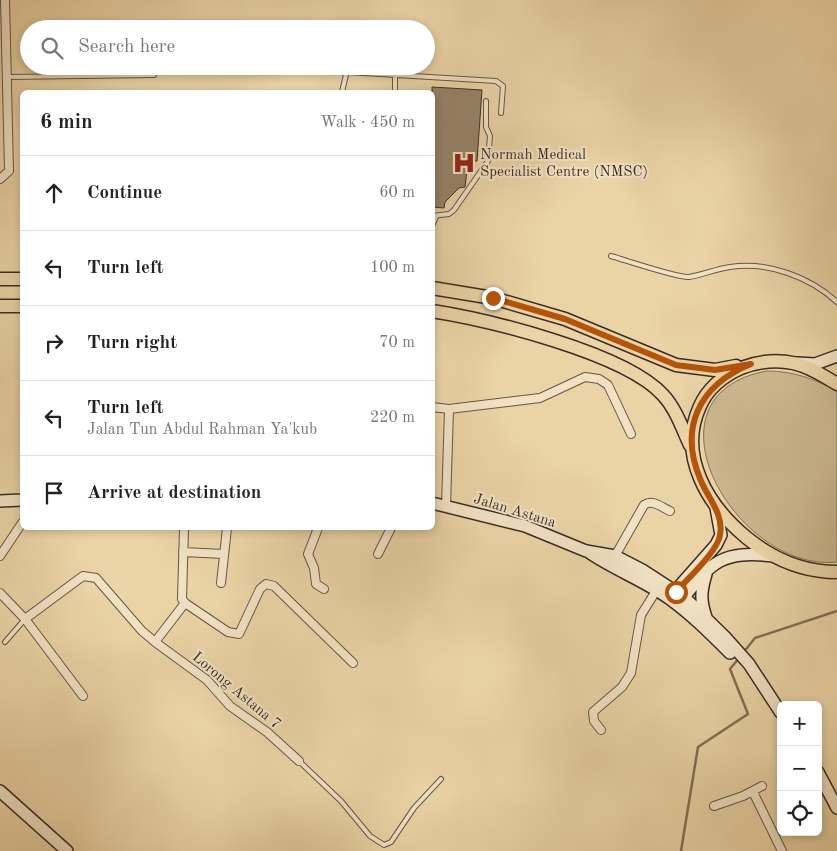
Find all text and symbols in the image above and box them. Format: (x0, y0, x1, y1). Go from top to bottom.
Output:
search box (20, 20, 435, 75)
icon: search (38, 34, 66, 62)
text: Search here (78, 38, 175, 57)
text: 6 min (40, 112, 93, 133)
text: Walk · 450 m (320, 115, 415, 131)
place label: Normah Medical Specialist Centre (NMSC) (480, 148, 648, 180)
hospital icon: Normah Medical Specialist Centre (NMSC) (451, 150, 477, 176)
icon: ahead (40, 179, 68, 207)
text: Continue (87, 184, 162, 203)
text: 60 m (379, 185, 415, 201)
icon: left (40, 254, 68, 282)
text: Turn left (87, 259, 164, 278)
text: 100 m (370, 260, 415, 276)
route end (482, 287, 505, 310)
icon: right (40, 329, 68, 357)
text: Turn right (87, 334, 177, 353)
text: 70 m (379, 335, 415, 351)
text: Turn left (87, 399, 164, 418)
icon: left (40, 404, 68, 432)
text: 220 m (370, 410, 415, 426)
text: Jalan Tun Abdul Rahman Ya'kub (87, 422, 317, 438)
icon: arrive (40, 479, 68, 507)
text: Arrive at destination (87, 484, 261, 503)
street label: Jalan Astana (472, 492, 558, 531)
route start (665, 581, 688, 604)
street label: Lorong Astana 7 (189, 650, 283, 732)
map controls (777, 701, 822, 836)
button: + (777, 701, 822, 746)
button: − (777, 746, 822, 791)
button: locate (777, 791, 822, 836)

